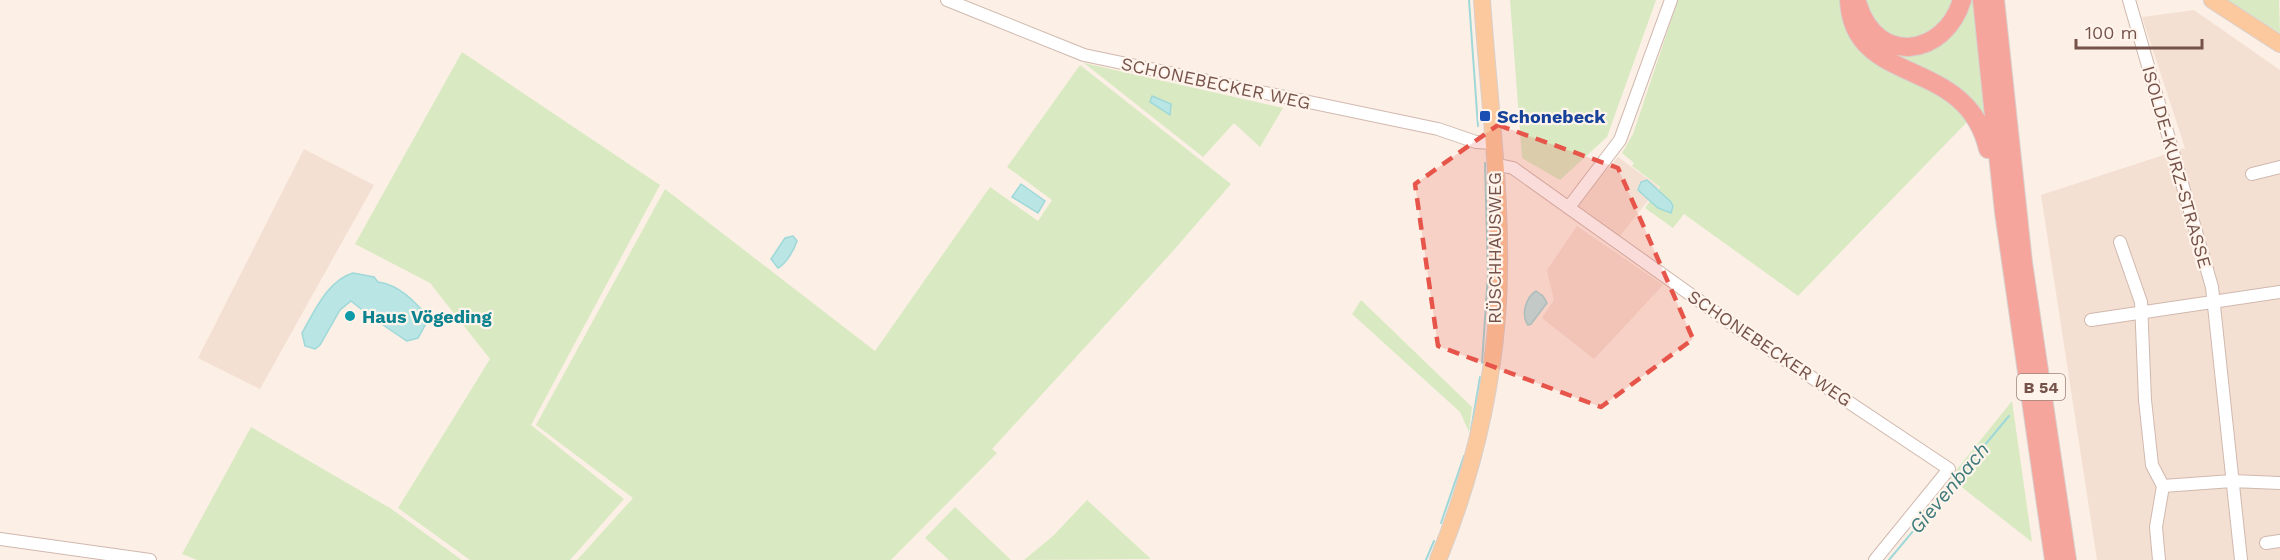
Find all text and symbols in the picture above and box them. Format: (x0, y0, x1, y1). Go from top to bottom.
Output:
scale bar (2076, 12, 2202, 50)
text: 100 m (2085, 22, 2138, 43)
street label: SCHONEBECKER WEG (1119, 53, 1313, 113)
street label: ISOLDE-KURZ-STRASSE (2138, 63, 2216, 271)
place label: Schonebeck (1497, 106, 1606, 127)
marker: Schonebeck (1478, 109, 1492, 123)
street label: RÜSCHHAUSWEG (1484, 172, 1505, 324)
street label: SCHONEBECKER WEG (1684, 285, 1856, 411)
place label: Haus Vögeding (362, 306, 492, 327)
marker: Haus Vögeding (343, 309, 357, 323)
road number: B 54 (2017, 374, 2065, 400)
water label: Gievenbach (1904, 438, 1994, 538)

